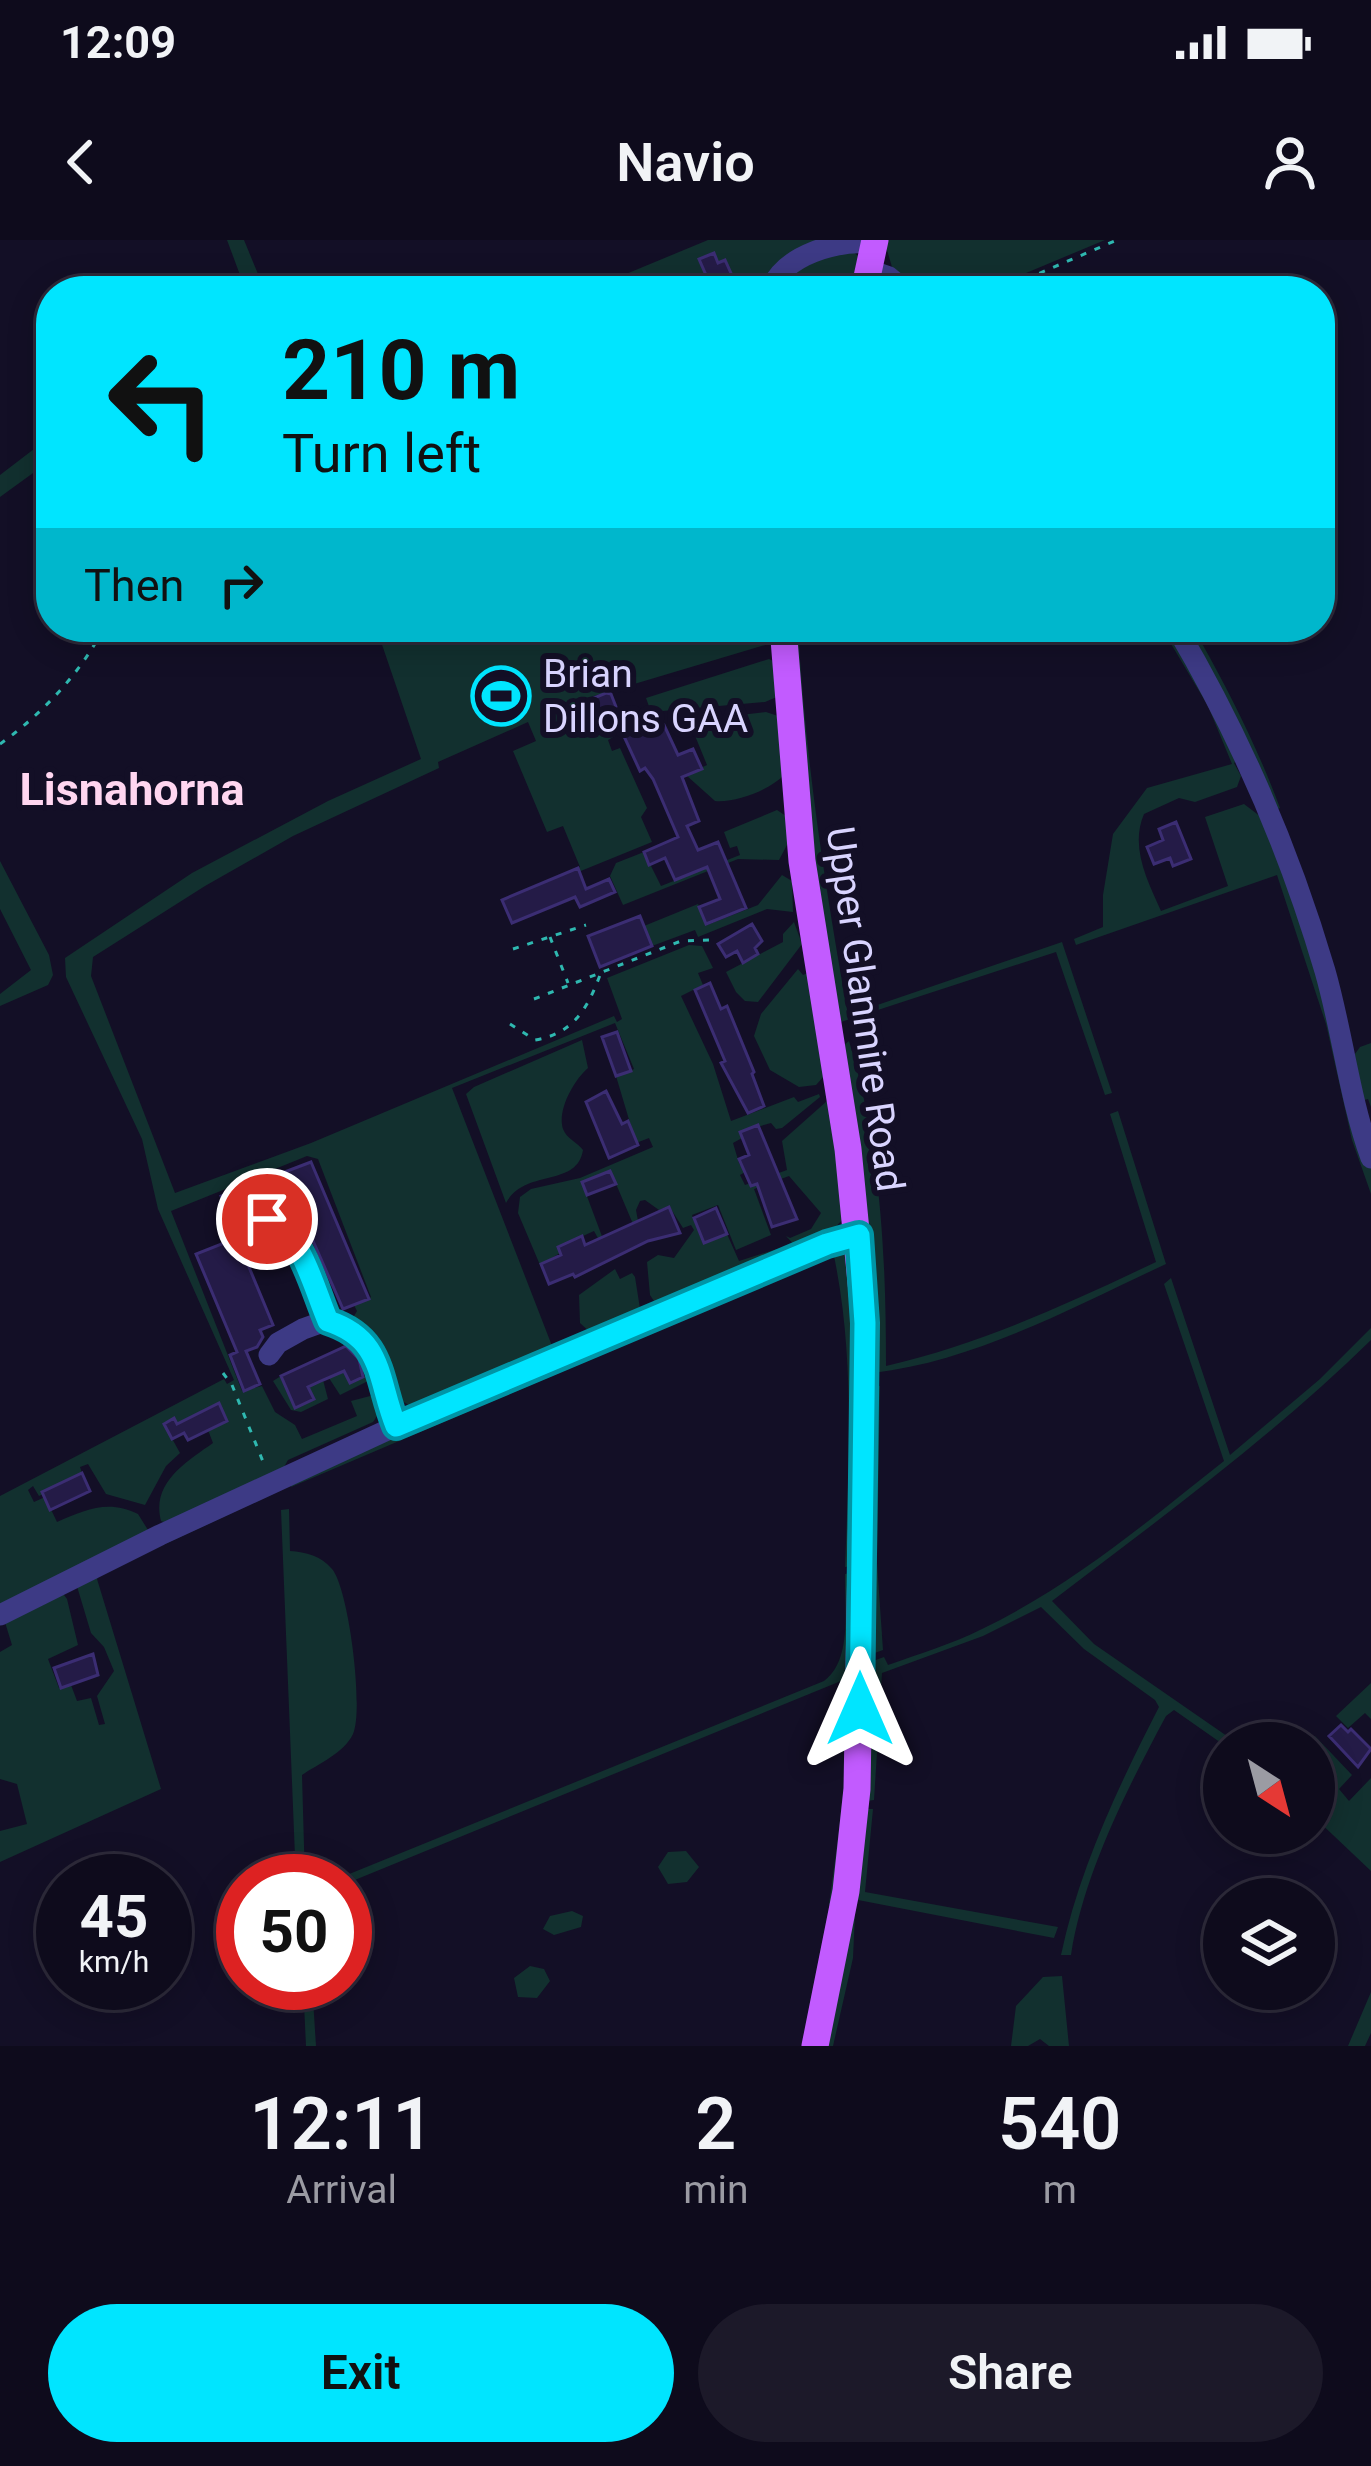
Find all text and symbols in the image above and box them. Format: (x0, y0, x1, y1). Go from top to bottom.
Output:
text: 12:09 (60, 16, 176, 69)
icon: back (48, 129, 114, 195)
icon: person (1257, 129, 1323, 195)
text: Navio (616, 131, 755, 194)
text: 210 m (282, 321, 520, 420)
icon: left (84, 324, 240, 480)
text: Turn left (282, 422, 481, 485)
icon: right (208, 552, 274, 618)
text: Then (84, 559, 184, 612)
place label: Brian Dillons GAA (543, 651, 748, 742)
sports icon: Brian Dillons GAA (470, 665, 532, 727)
district label: Lisnahorna (19, 763, 245, 816)
street label: Upper Glanmire Road (817, 824, 913, 1194)
pin (216, 1168, 318, 1270)
icon: arrive (234, 1186, 300, 1252)
position arrow (797, 1646, 923, 1772)
north arrow (1203, 1722, 1335, 1854)
map controls (1203, 1722, 1335, 2010)
speed limit sign: 50 (216, 1854, 372, 2010)
button: layers (1203, 1878, 1335, 2010)
text: 45 (80, 1881, 148, 1952)
text: km/h (79, 1944, 149, 1979)
text: 12:11 (250, 2082, 434, 2167)
text: 2 (695, 2082, 736, 2167)
text: 540 (998, 2082, 1121, 2167)
text: Arrival (286, 2167, 397, 2213)
text: min (683, 2167, 748, 2213)
text: m (1043, 2167, 1077, 2213)
button: Exit (48, 2304, 674, 2442)
button: Share (698, 2304, 1323, 2442)

